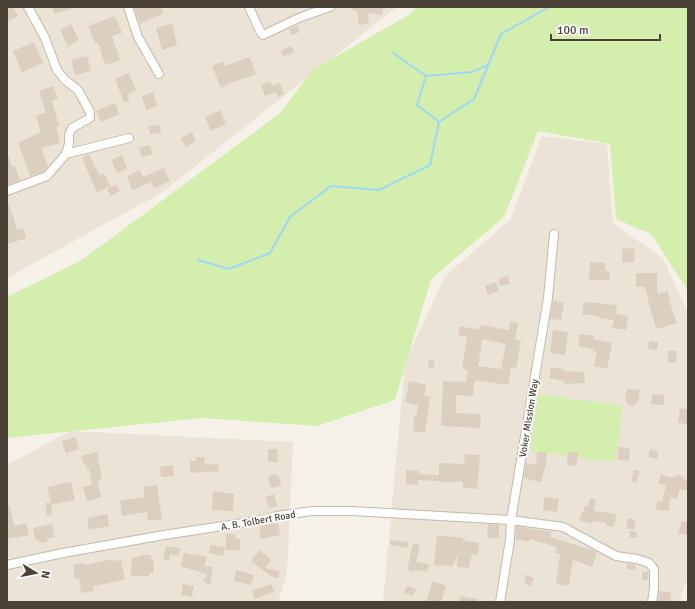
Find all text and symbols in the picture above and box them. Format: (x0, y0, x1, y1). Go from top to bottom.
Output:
scale bar (551, 16, 660, 42)
text: 100 m (557, 23, 589, 38)
street label: Voker Mission Way (517, 378, 541, 458)
street label: A. B. Tolbert Road (220, 509, 296, 533)
north arrow (16, 553, 56, 593)
text: N (38, 570, 52, 580)

